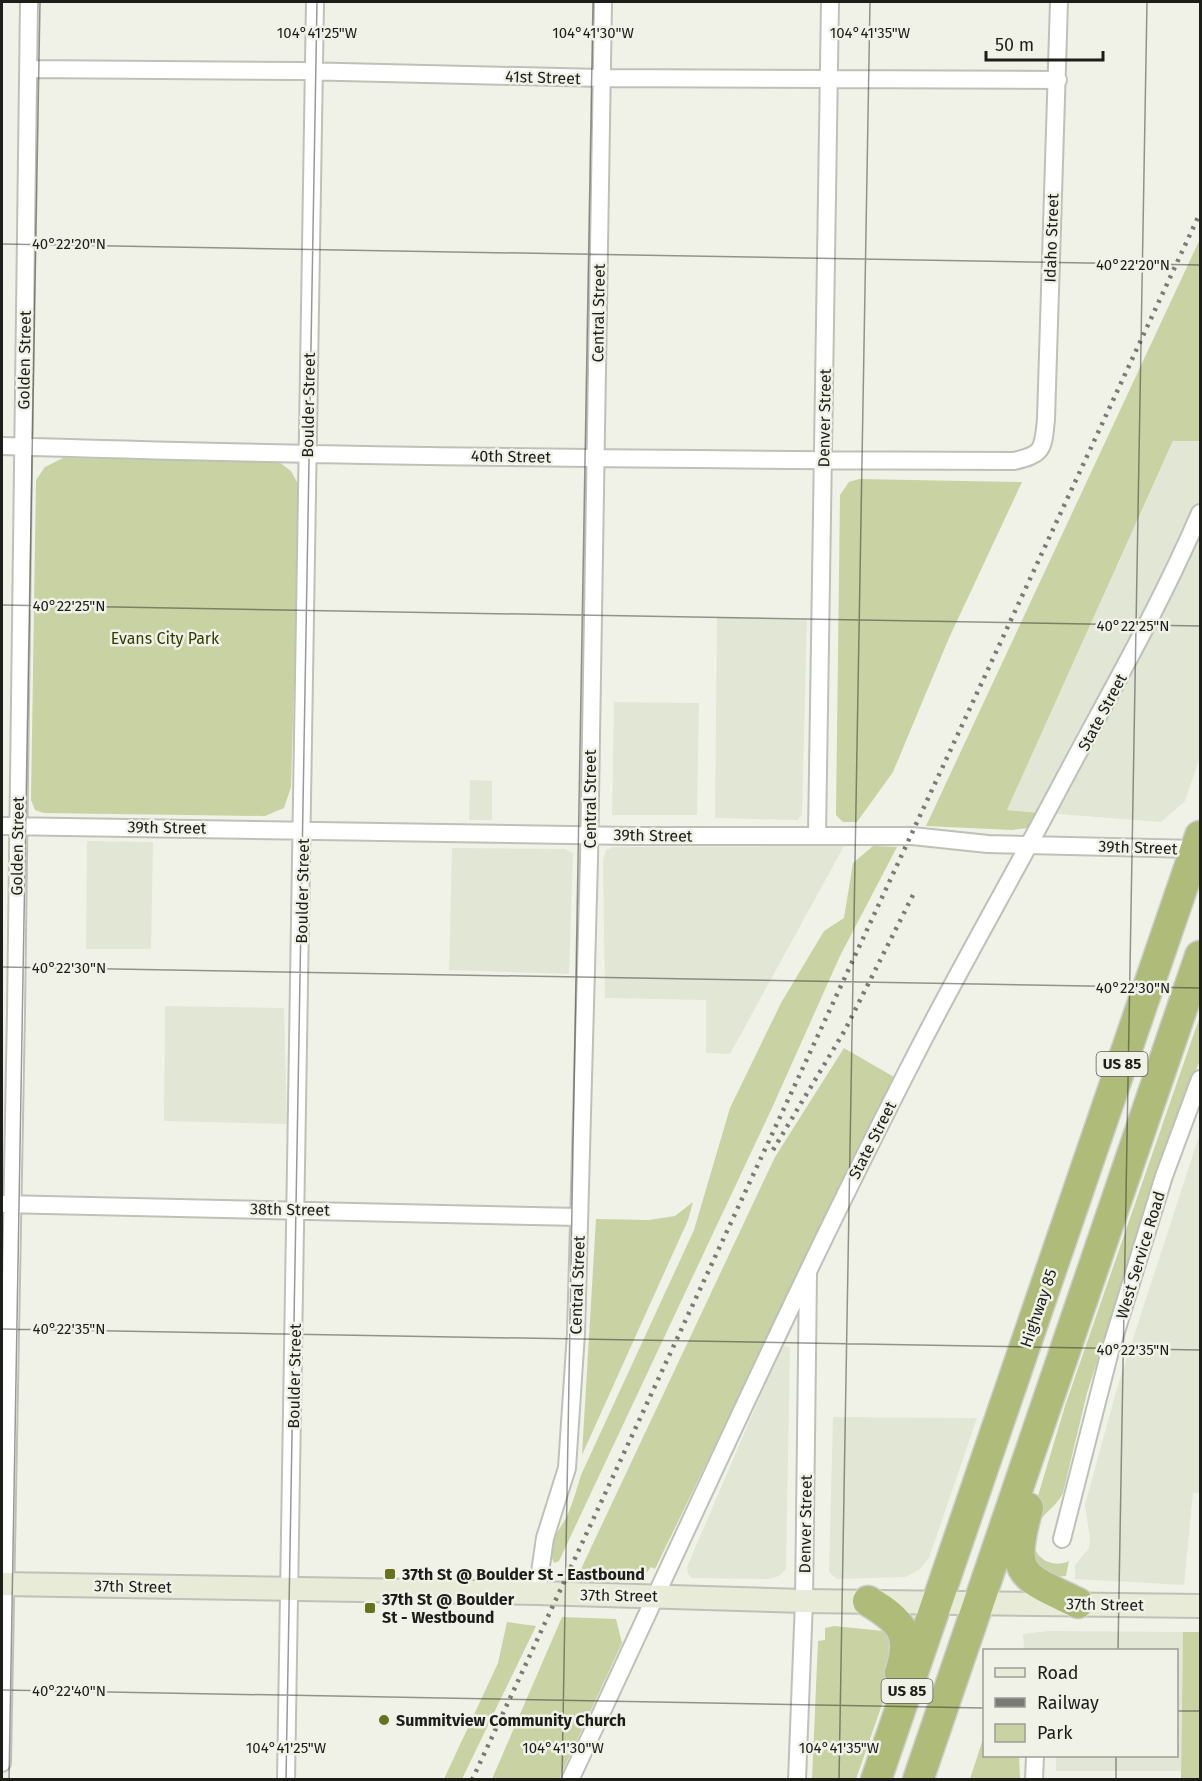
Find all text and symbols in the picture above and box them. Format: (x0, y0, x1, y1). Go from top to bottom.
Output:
text: 104°41'25"W (277, 24, 358, 42)
text: 104°41'30"W (552, 24, 634, 42)
text: 104°41'35"W (830, 24, 911, 42)
scale bar (986, 24, 1103, 62)
text: 50 m (995, 34, 1034, 56)
street label: 41st Street (505, 67, 581, 88)
street label: Idaho Street (1040, 193, 1063, 283)
text: 40°22'20"N (32, 235, 106, 253)
text: 40°22'20"N (1096, 256, 1170, 274)
street label: Central Street (588, 263, 609, 363)
street label: Golden Street (14, 310, 35, 410)
street label: Boulder Street (298, 352, 319, 458)
street label: Denver Street (814, 368, 835, 467)
street label: 40th Street (471, 446, 551, 467)
text: 40°22'25"N (32, 597, 106, 615)
text: 40°22'25"N (1096, 617, 1170, 635)
park label: Evans City Park (111, 629, 220, 648)
street label: State Street (1074, 670, 1131, 754)
street label: Central Street (581, 749, 600, 849)
street label: Golden Street (7, 796, 28, 896)
street label: 39th Street (127, 817, 207, 838)
street label: 39th Street (613, 825, 693, 846)
street label: 39th Street (1098, 837, 1178, 858)
street label: Boulder Street (292, 838, 313, 944)
text: 40°22'30"N (32, 959, 106, 977)
text: 40°22'30"N (1096, 979, 1170, 997)
road number: US 85 (1096, 1052, 1148, 1076)
street label: State Street (845, 1098, 900, 1182)
street label: West Service Road (1112, 1189, 1169, 1321)
street label: 38th Street (250, 1199, 330, 1220)
street label: Central Street (566, 1235, 589, 1335)
street label: Highway 85 (1016, 1266, 1061, 1350)
text: 40°22'35"N (32, 1320, 106, 1338)
street label: Boulder Street (284, 1323, 305, 1429)
text: 40°22'35"N (1096, 1341, 1170, 1359)
street label: Denver Street (795, 1474, 816, 1573)
place label: 37th St @ Boulder St - Eastbound (401, 1565, 645, 1584)
marker: 37th St @ Boulder St - Eastbound (383, 1567, 397, 1581)
street label: 37th Street (94, 1576, 172, 1597)
street label: 37th Street (580, 1585, 658, 1606)
place label: 37th St @ Boulder St - Westbound (381, 1590, 515, 1627)
street label: 37th Street (1066, 1594, 1144, 1615)
marker: 37th St @ Boulder St - Westbound (363, 1601, 377, 1615)
legend (983, 1649, 1178, 1757)
text: Road (1037, 1662, 1079, 1684)
road number: US 85 (882, 1679, 932, 1703)
text: 40°22'40"N (32, 1682, 106, 1700)
text: Railway (1037, 1692, 1099, 1714)
place label: Summitview Community Church (396, 1711, 626, 1730)
marker: Summitview Community Church (377, 1713, 391, 1727)
text: Park (1037, 1722, 1073, 1744)
text: 104°41'25"W (246, 1739, 327, 1757)
text: 104°41'30"W (522, 1739, 604, 1757)
text: 104°41'35"W (799, 1739, 880, 1757)

